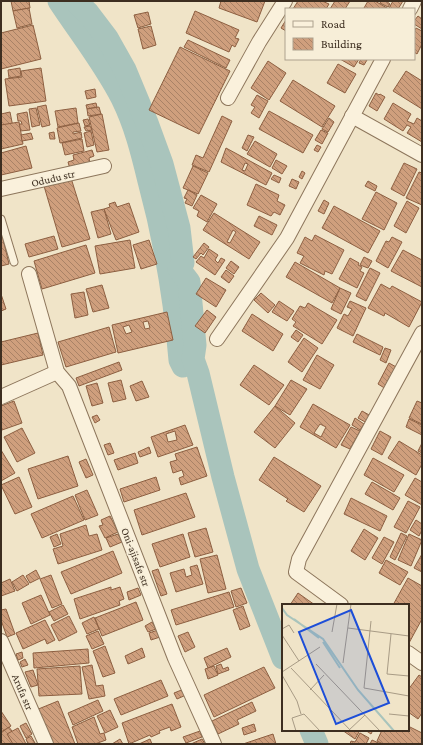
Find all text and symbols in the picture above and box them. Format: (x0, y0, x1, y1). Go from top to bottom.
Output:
legend (285, 8, 415, 60)
text: Road (321, 17, 346, 31)
text: Building (321, 37, 362, 51)
street label: Odudu str (30, 167, 76, 189)
street label: Oni-ajisafe str (118, 526, 153, 589)
inset map (282, 604, 409, 731)
street label: Arufa str (10, 672, 36, 712)

